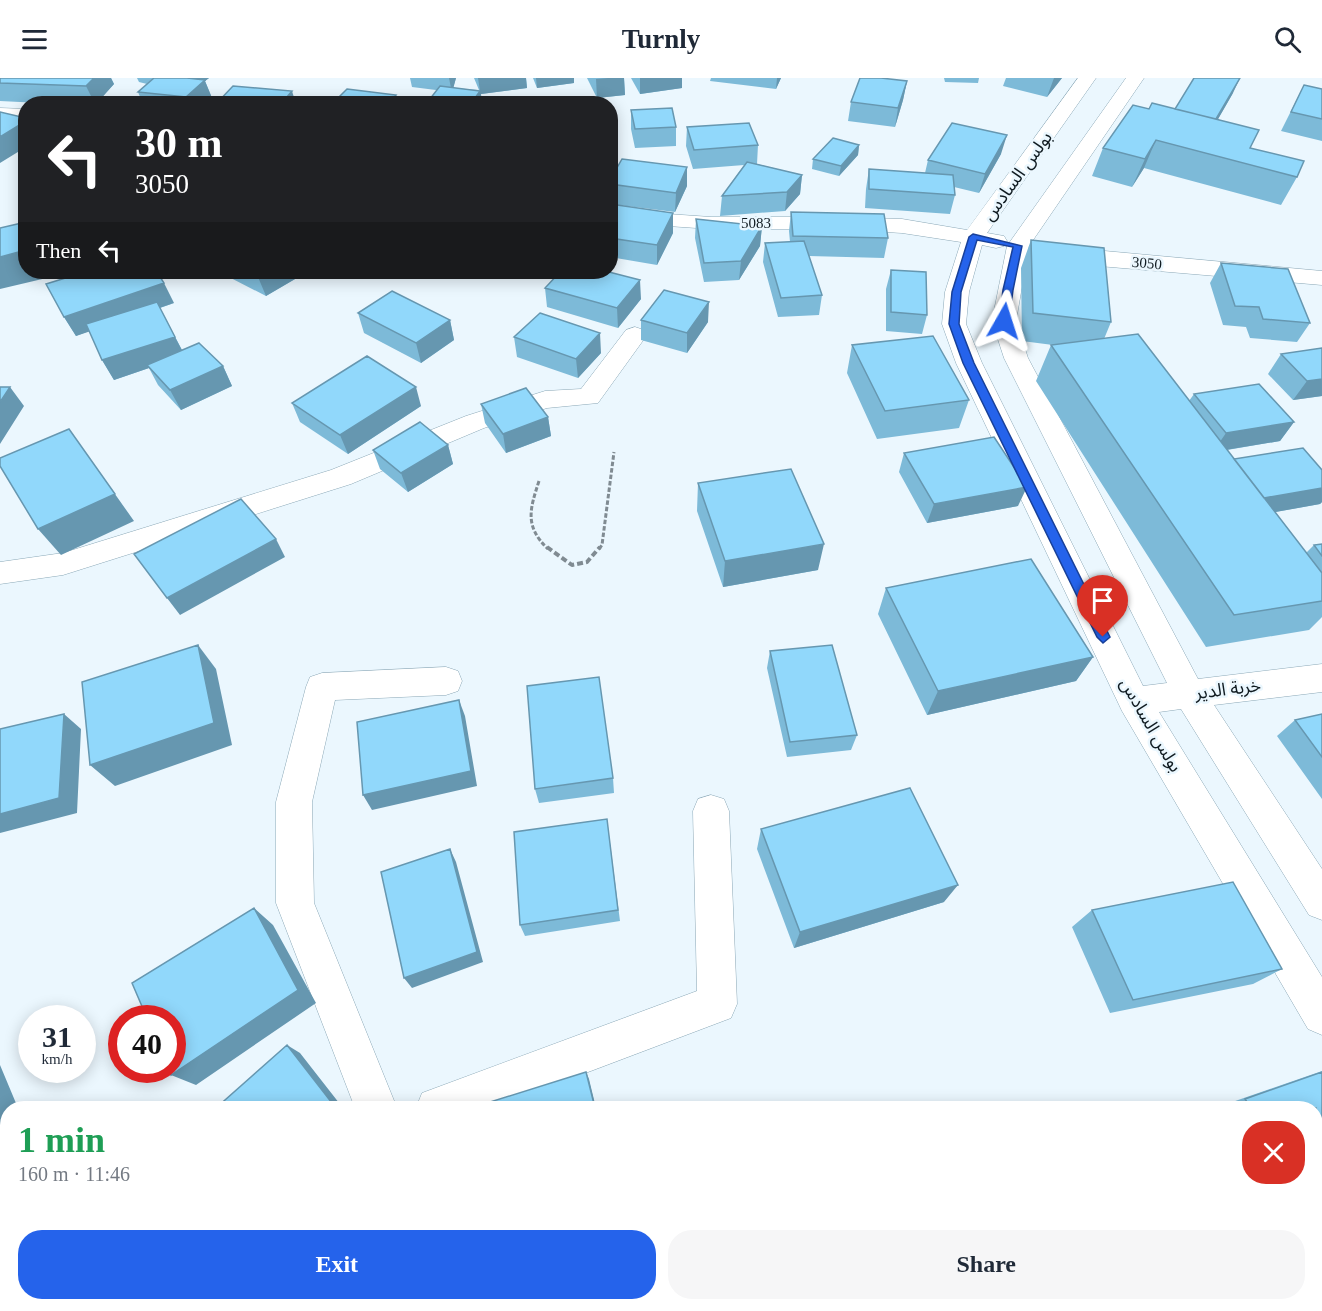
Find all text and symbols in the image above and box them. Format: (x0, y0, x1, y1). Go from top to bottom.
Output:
icon: menu (18, 23, 51, 56)
icon: search (1271, 23, 1304, 56)
text: Turnly (622, 24, 700, 54)
icon: left (36, 120, 114, 198)
text: 30 m (135, 120, 223, 166)
street label: بولس السادس (978, 128, 1057, 225)
text: 3050 (135, 169, 189, 199)
street label: 5083 (741, 215, 771, 231)
icon: left (93, 234, 126, 267)
text: Then (36, 238, 81, 263)
street label: 3050 (1131, 254, 1163, 272)
position arrow (972, 289, 1036, 353)
pin (1077, 575, 1128, 637)
icon: arrive (1086, 584, 1119, 617)
street label: بولس السادس (1115, 674, 1186, 776)
street label: خربة الدير (1193, 675, 1262, 704)
speed limit sign: 40 (108, 1005, 186, 1083)
text: 31 (42, 1020, 72, 1053)
text: km/h (42, 1051, 72, 1067)
text: 1 min (18, 1120, 105, 1160)
button: close (1242, 1121, 1305, 1184)
text: 160 m · 11:46 (18, 1163, 130, 1185)
button: Exit (18, 1230, 656, 1299)
button: Share (668, 1230, 1305, 1299)

